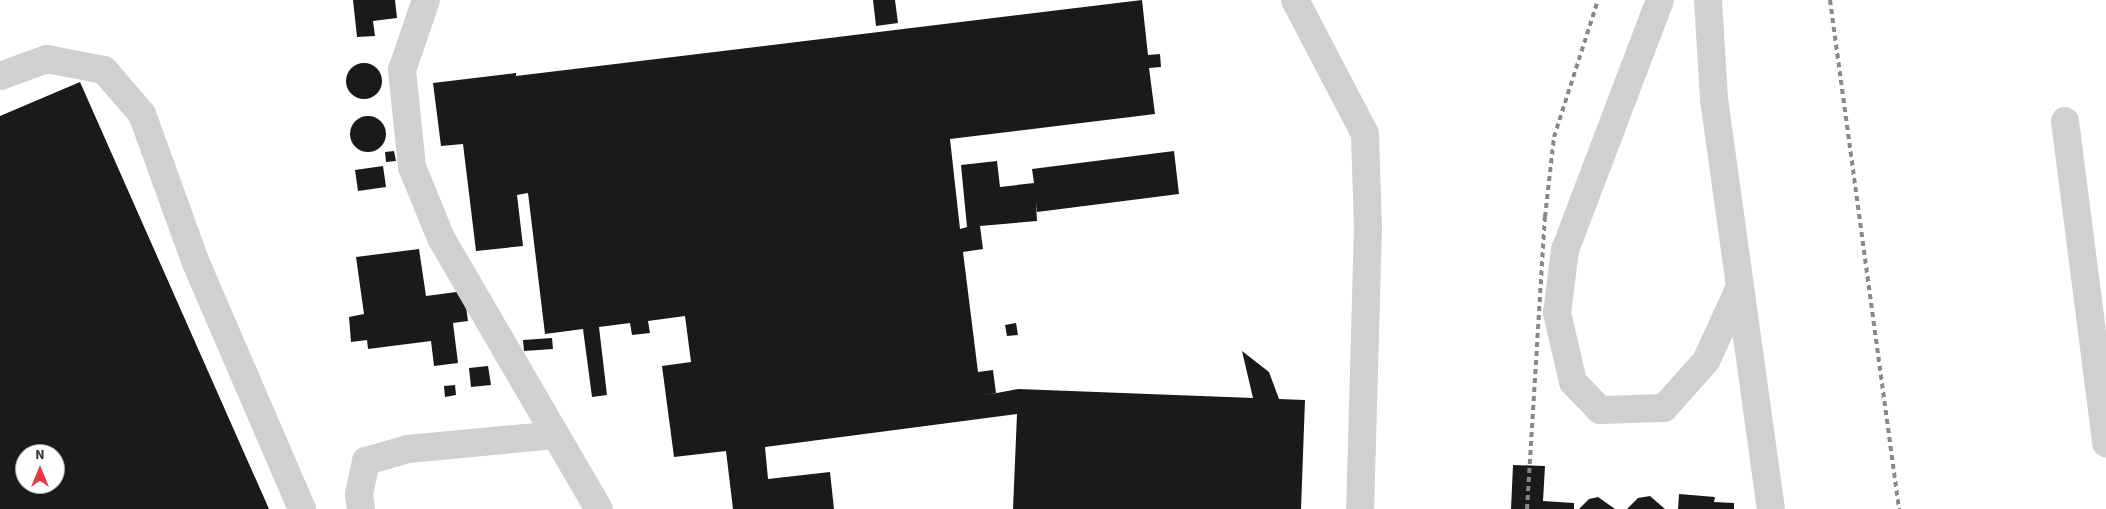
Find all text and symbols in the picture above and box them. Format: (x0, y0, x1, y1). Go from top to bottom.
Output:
north arrow (15, 444, 65, 494)
text: N (35, 445, 45, 465)

